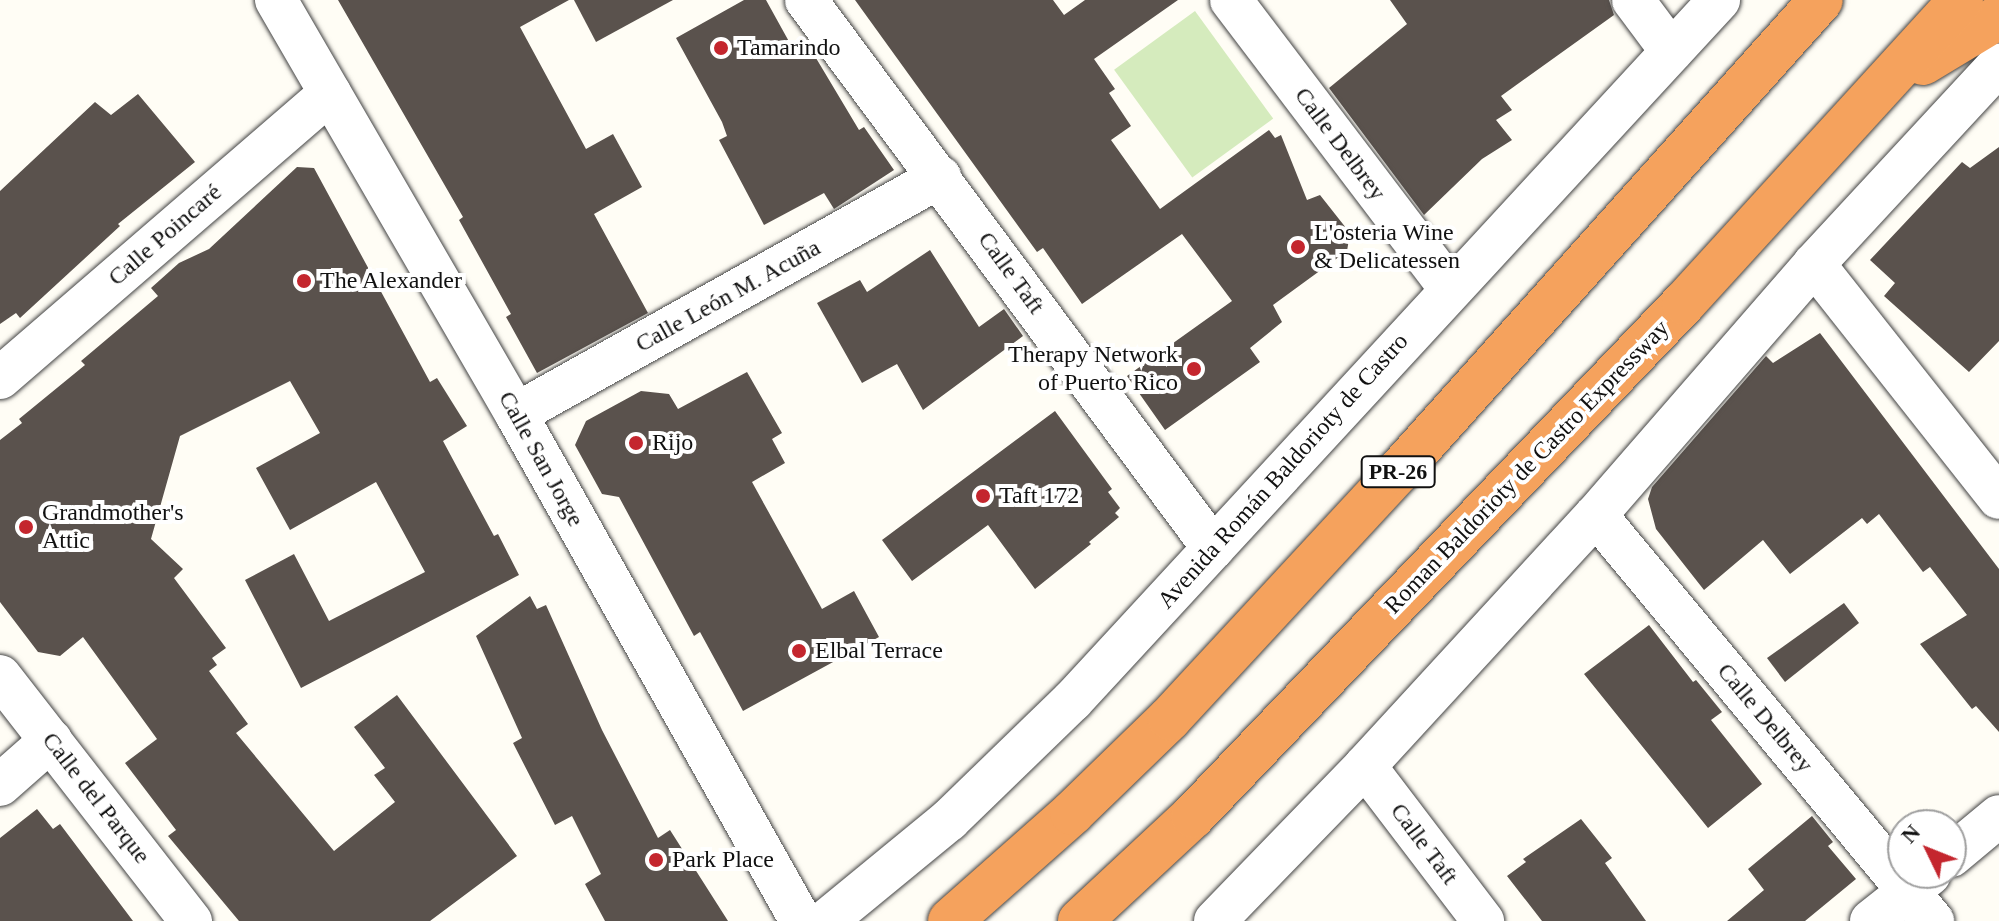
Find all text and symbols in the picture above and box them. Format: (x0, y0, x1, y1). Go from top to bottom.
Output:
place label: Tamarindo (737, 34, 841, 62)
marker: Tamarindo (712, 39, 730, 57)
street label: Calle Delbrey (1288, 82, 1392, 206)
street label: Calle Poincaré (102, 178, 228, 292)
place label: L'osteria Wine & Delicatessen (1314, 219, 1460, 275)
street label: Calle Taft (971, 226, 1051, 320)
street label: Calle León M. Acuña (630, 233, 826, 359)
marker: L'osteria Wine & Delicatessen (1289, 238, 1307, 256)
place label: The Alexander (320, 267, 463, 295)
marker: The Alexander (295, 272, 313, 290)
street label: Roman Baldorioty de Castro Expressway (1379, 314, 1675, 620)
street label: Avenida Román Baldorioty de Castro (1152, 327, 1414, 615)
place label: Therapy Network of Puerto Rico (1008, 341, 1178, 397)
marker: Therapy Network of Puerto Rico (1185, 360, 1203, 378)
street label: Calle San Jorge (492, 386, 590, 532)
place label: Rijo (652, 429, 693, 457)
marker: Rijo (627, 434, 645, 452)
road number: PR-26 (1360, 454, 1436, 490)
place label: Taft 172 (999, 482, 1079, 510)
marker: Taft 172 (974, 487, 992, 505)
place label: Grandmother's Attic (42, 499, 184, 555)
marker: Grandmother's Attic (17, 518, 35, 536)
place label: Elbal Terrace (815, 637, 943, 665)
marker: Elbal Terrace (790, 642, 808, 660)
street label: Calle Delbrey (1711, 657, 1819, 779)
street label: Calle del Parque (36, 727, 156, 869)
street label: Calle Taft (1384, 797, 1464, 891)
north arrow (1887, 809, 1967, 889)
text: N (1896, 819, 1925, 848)
place label: Park Place (672, 846, 774, 874)
marker: Park Place (647, 851, 665, 869)

